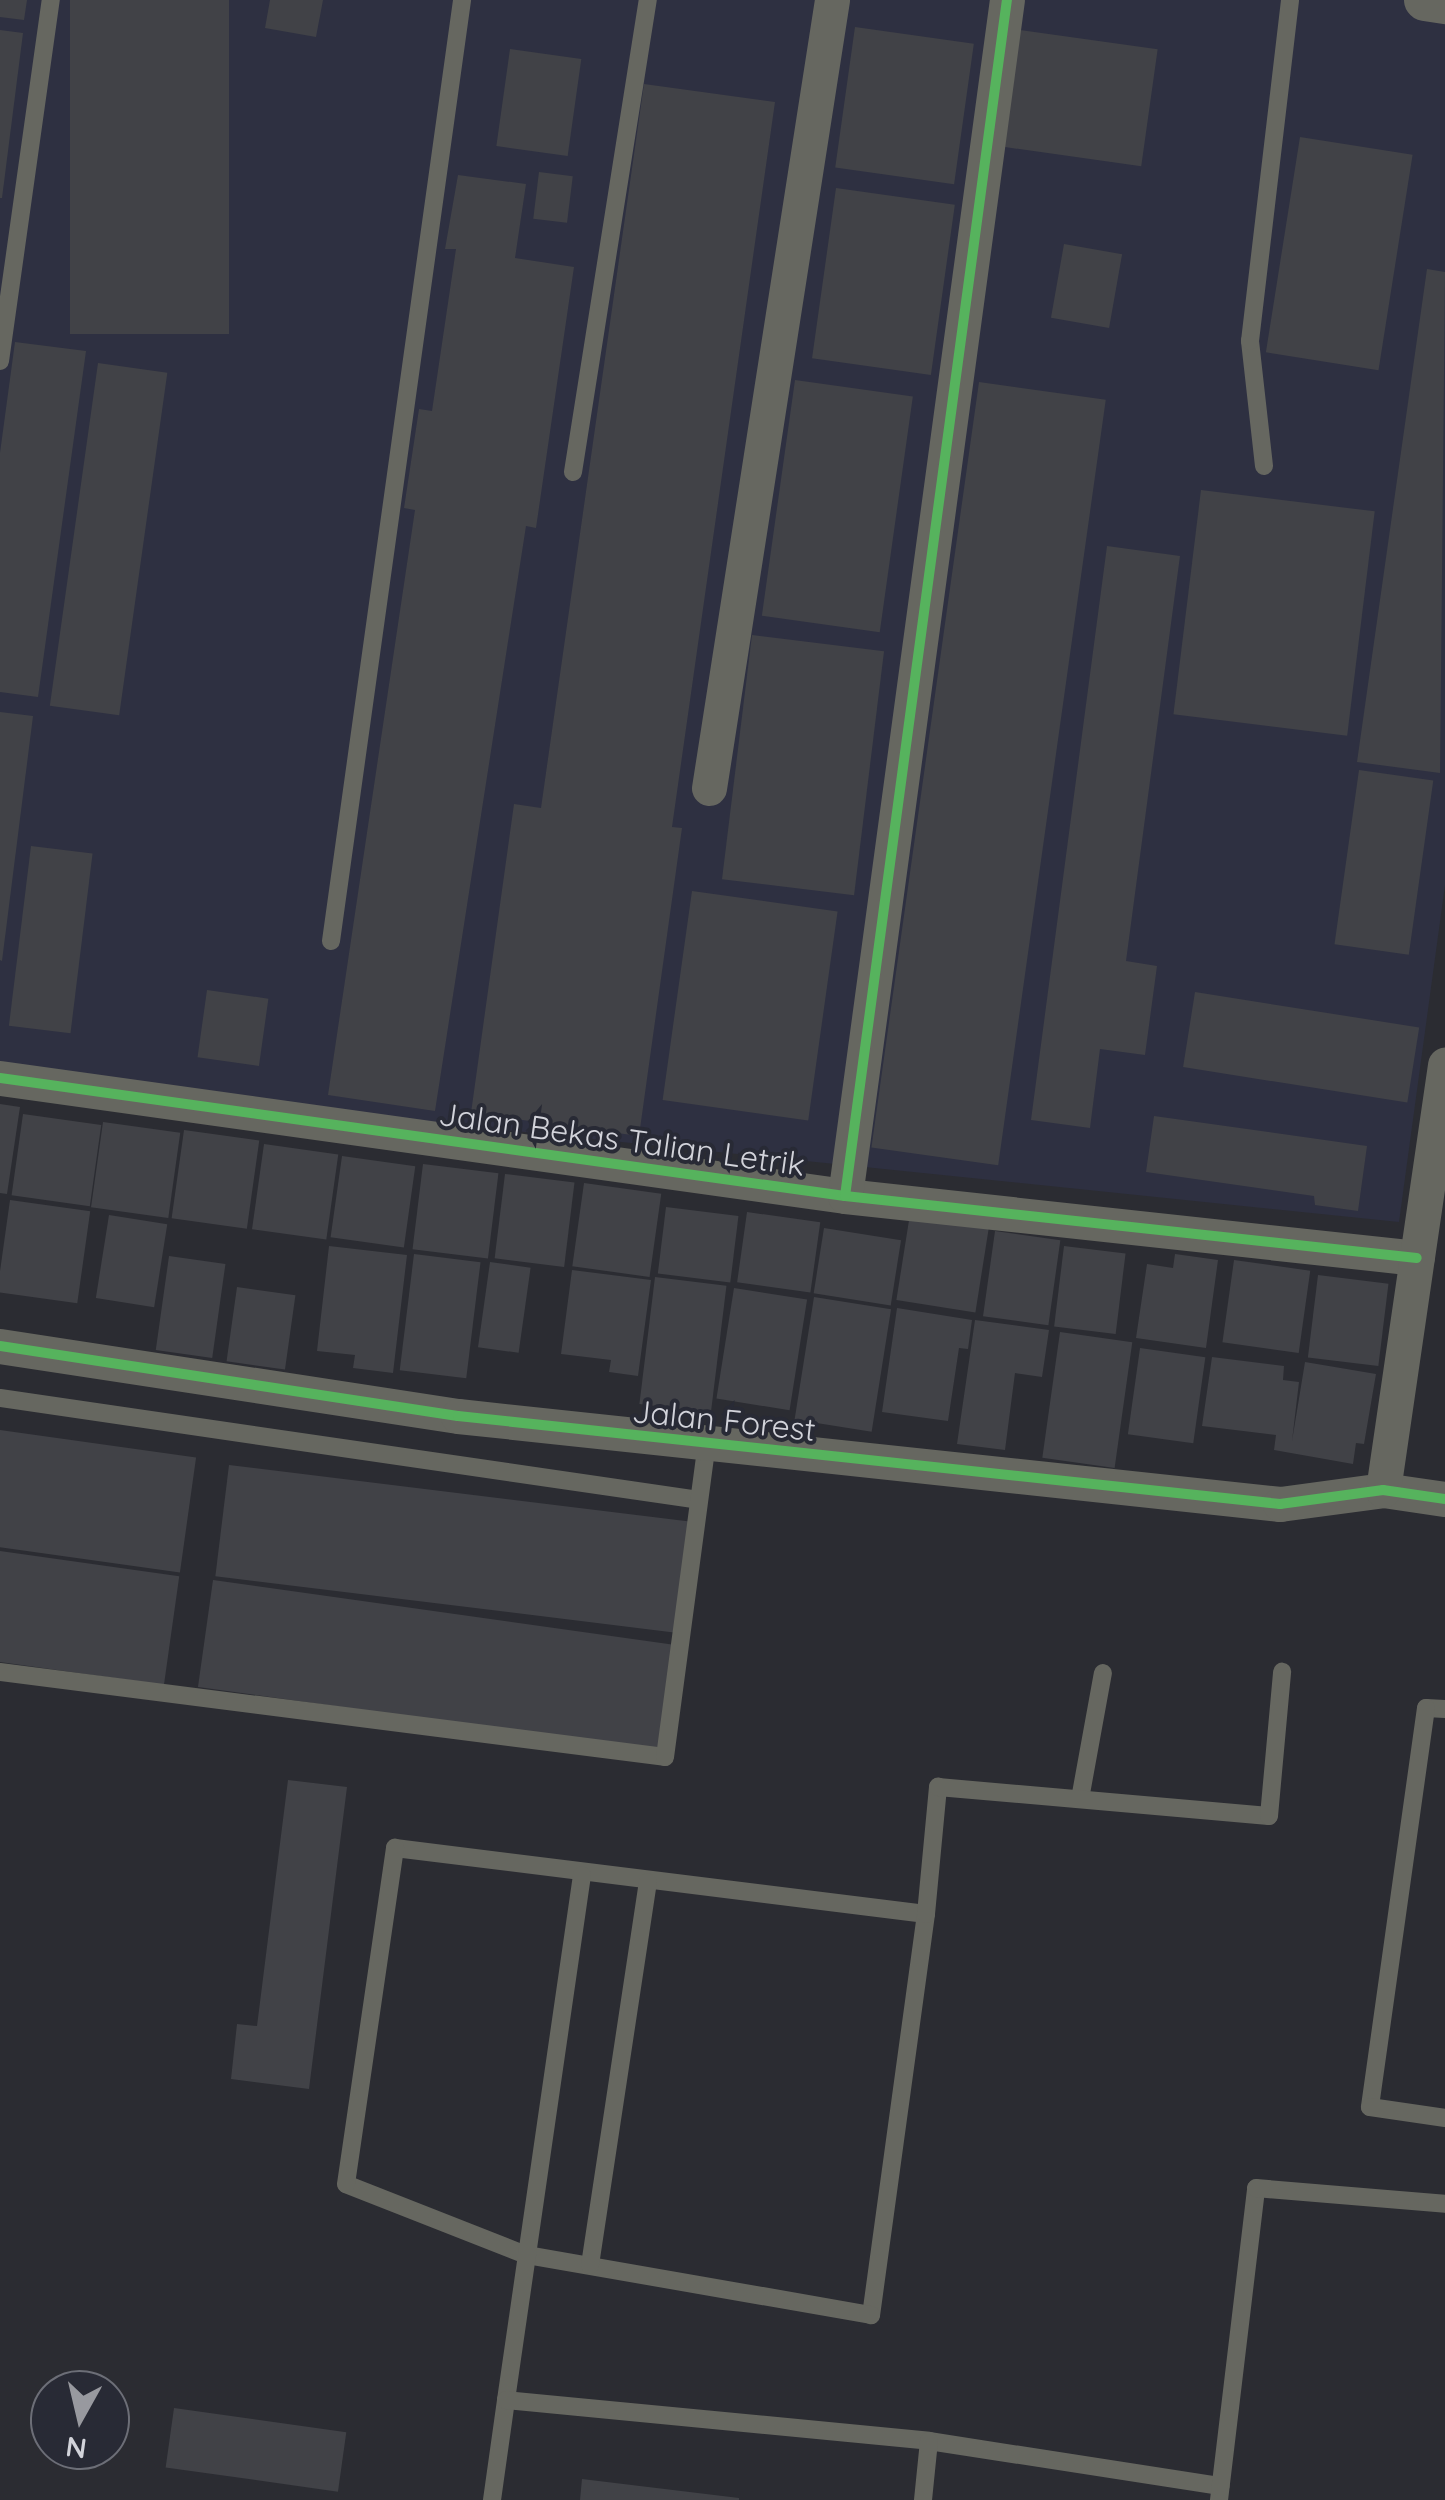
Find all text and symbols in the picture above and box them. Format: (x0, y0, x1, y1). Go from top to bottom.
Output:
street label: Jalan Bekas Talian Letrik (436, 1094, 808, 1184)
street label: Jalan Forest (630, 1391, 818, 1449)
north arrow (30, 2370, 130, 2470)
text: N (63, 2429, 89, 2467)

